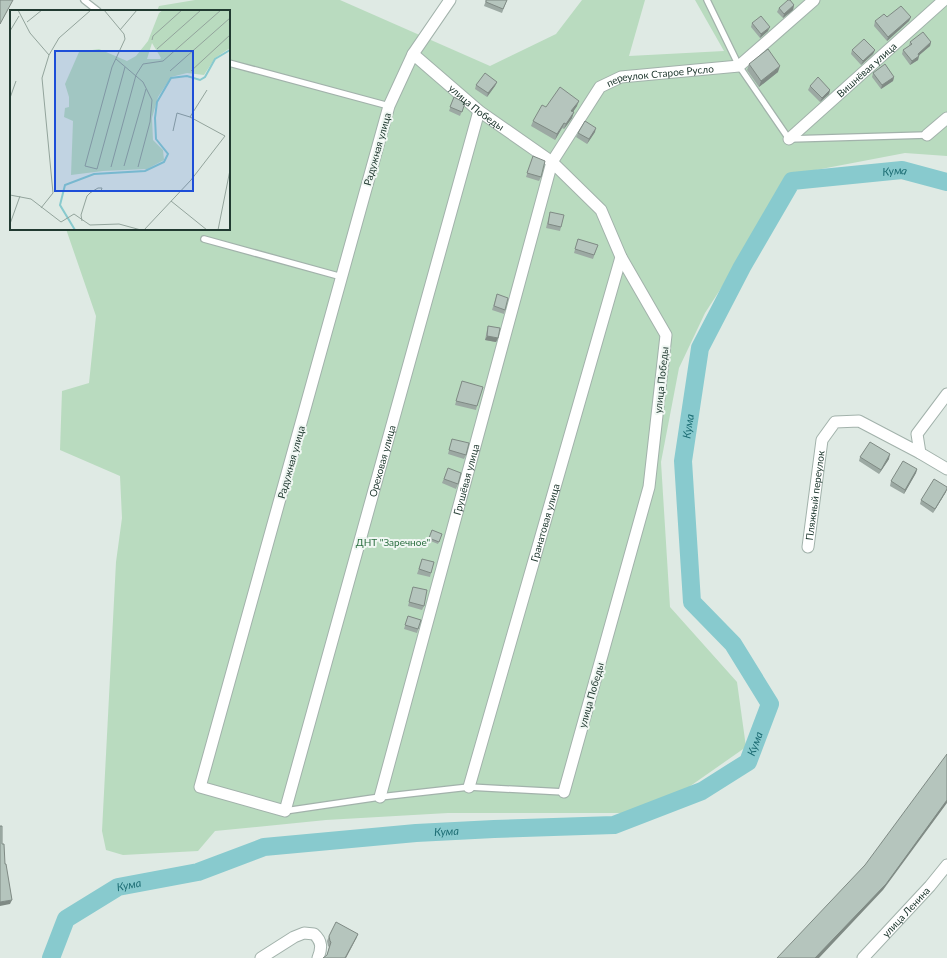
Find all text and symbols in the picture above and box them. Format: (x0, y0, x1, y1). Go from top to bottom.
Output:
inset map (10, 10, 230, 230)
street label: Вишнёвая улица (834, 40, 899, 99)
street label: переулок Старое Русло (604, 62, 715, 89)
street label: улица Победы (446, 82, 507, 133)
street label: Радужная улица (361, 111, 393, 187)
water label: Кума (882, 163, 909, 178)
street label: улица Победы (652, 346, 670, 414)
water label: Кума (679, 413, 696, 439)
street label: Радужная улица (275, 424, 307, 500)
street label: Ореховая улица (366, 424, 398, 498)
street label: Грушёвая улица (451, 443, 481, 516)
street label: Пляжный переулок (803, 449, 827, 541)
street label: Гранатовая улица (528, 482, 562, 563)
park label: ДНТ "Заречное" (356, 536, 431, 548)
street label: улица Победы (576, 661, 606, 729)
water label: Кума (744, 729, 765, 757)
water label: Кума (434, 824, 460, 838)
water label: Кума (115, 876, 143, 893)
street label: улица Ленина (880, 884, 932, 940)

